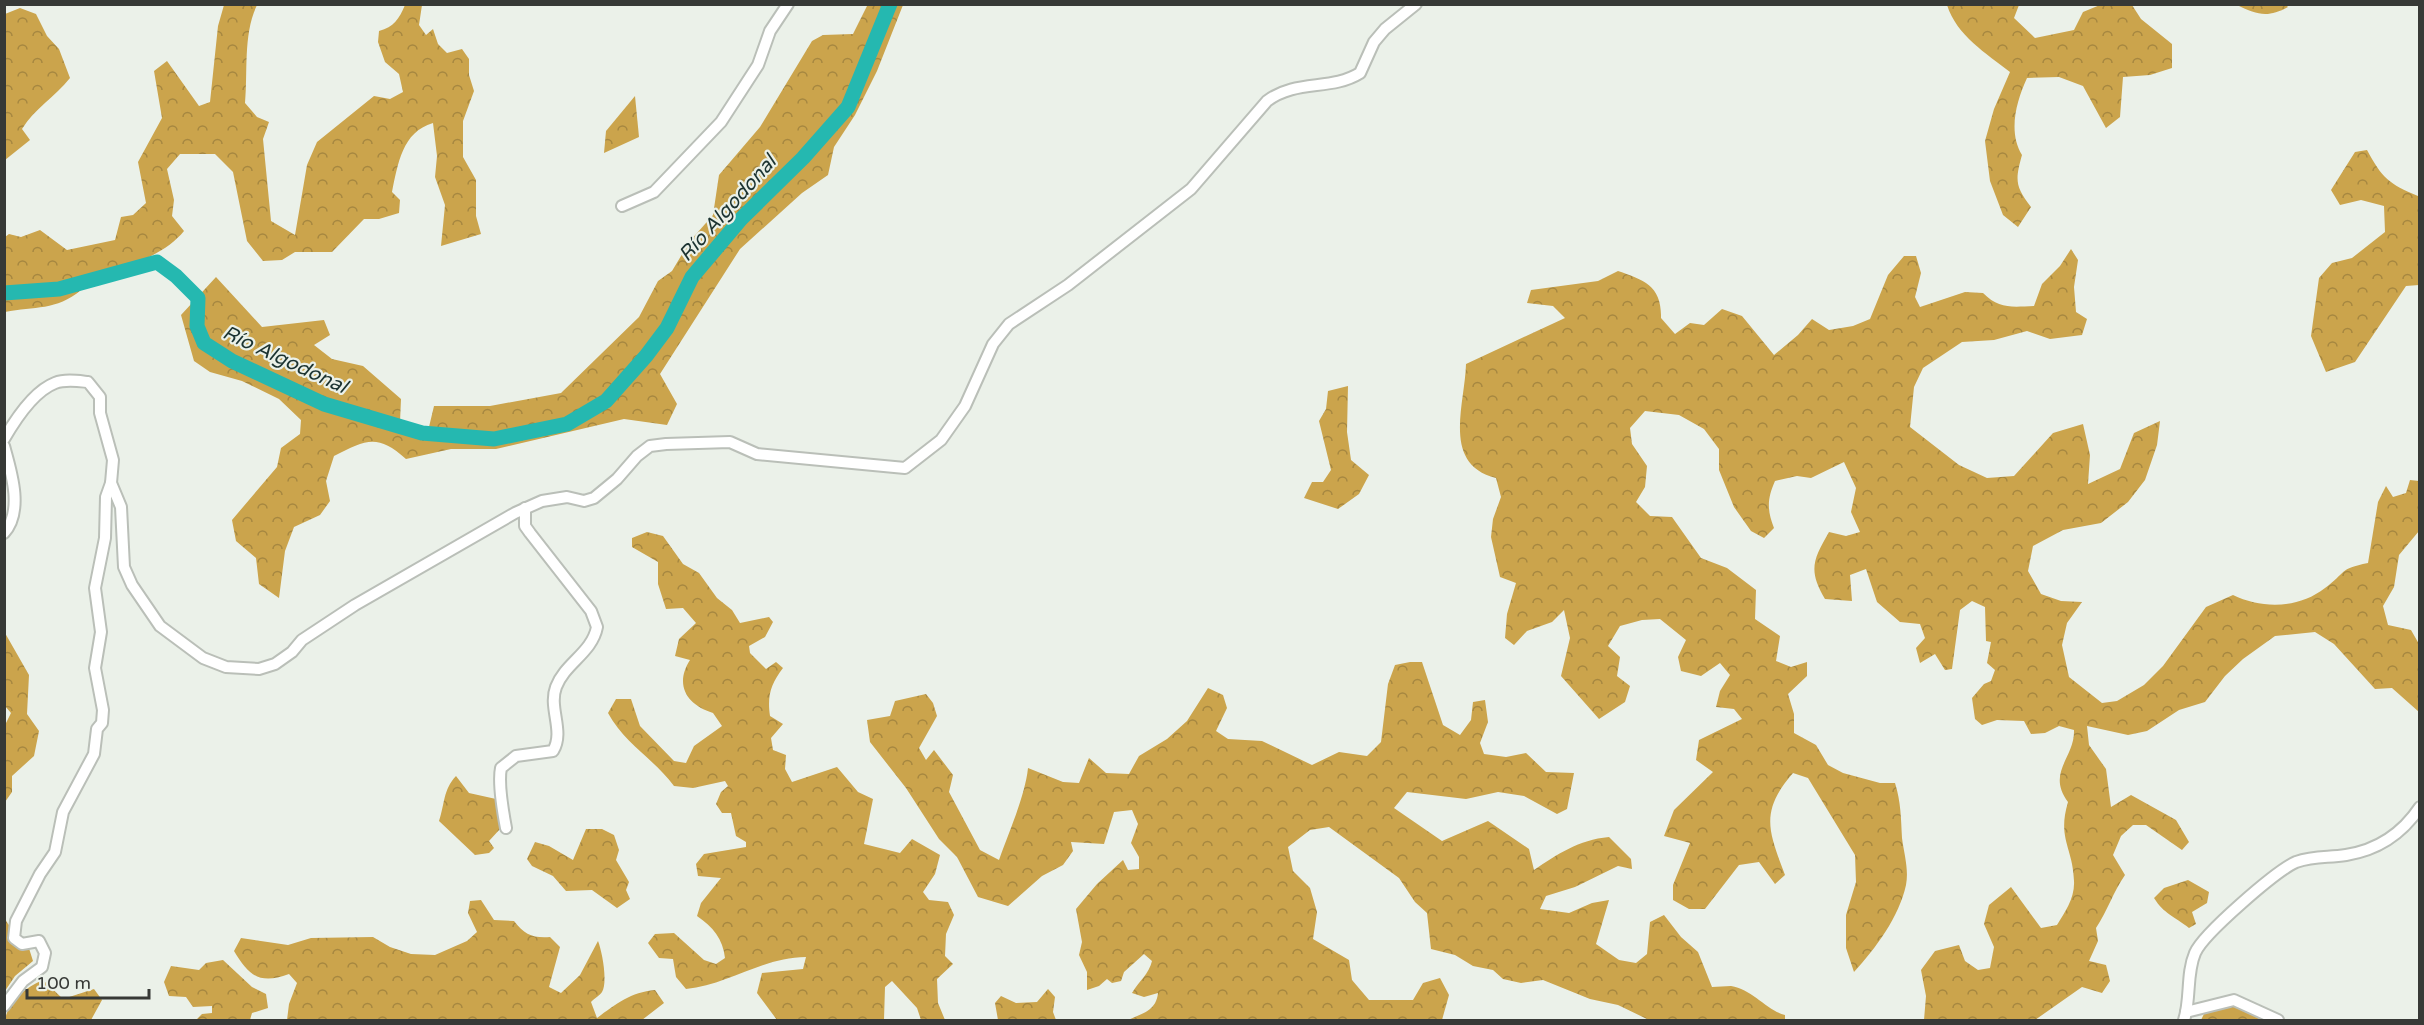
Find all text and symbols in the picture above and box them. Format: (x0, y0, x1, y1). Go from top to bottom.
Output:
water label: Río Algodonal (674, 149, 783, 267)
water label: Río Algodonal (219, 321, 352, 400)
scale bar (27, 962, 148, 1000)
text: 100 m (36, 972, 91, 994)

